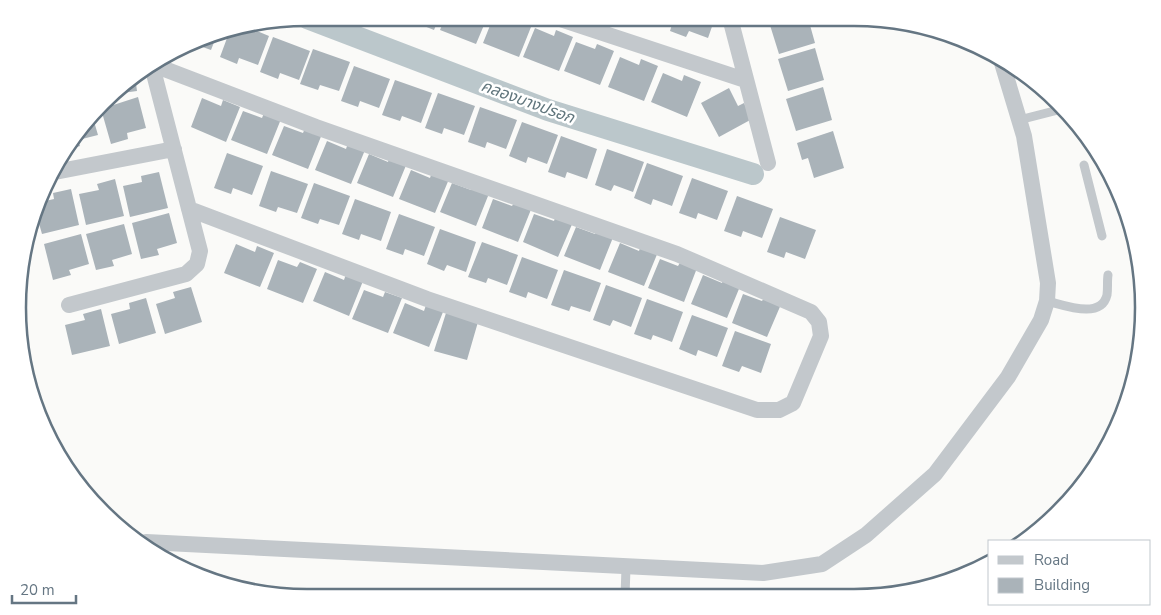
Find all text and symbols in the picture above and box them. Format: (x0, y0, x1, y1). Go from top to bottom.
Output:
water label: คลองบางปรอก (478, 75, 579, 129)
legend (988, 540, 1151, 605)
text: Road (1034, 550, 1069, 570)
scale bar (12, 572, 76, 604)
text: Building (1034, 575, 1090, 595)
text: 20 m (20, 580, 55, 600)

